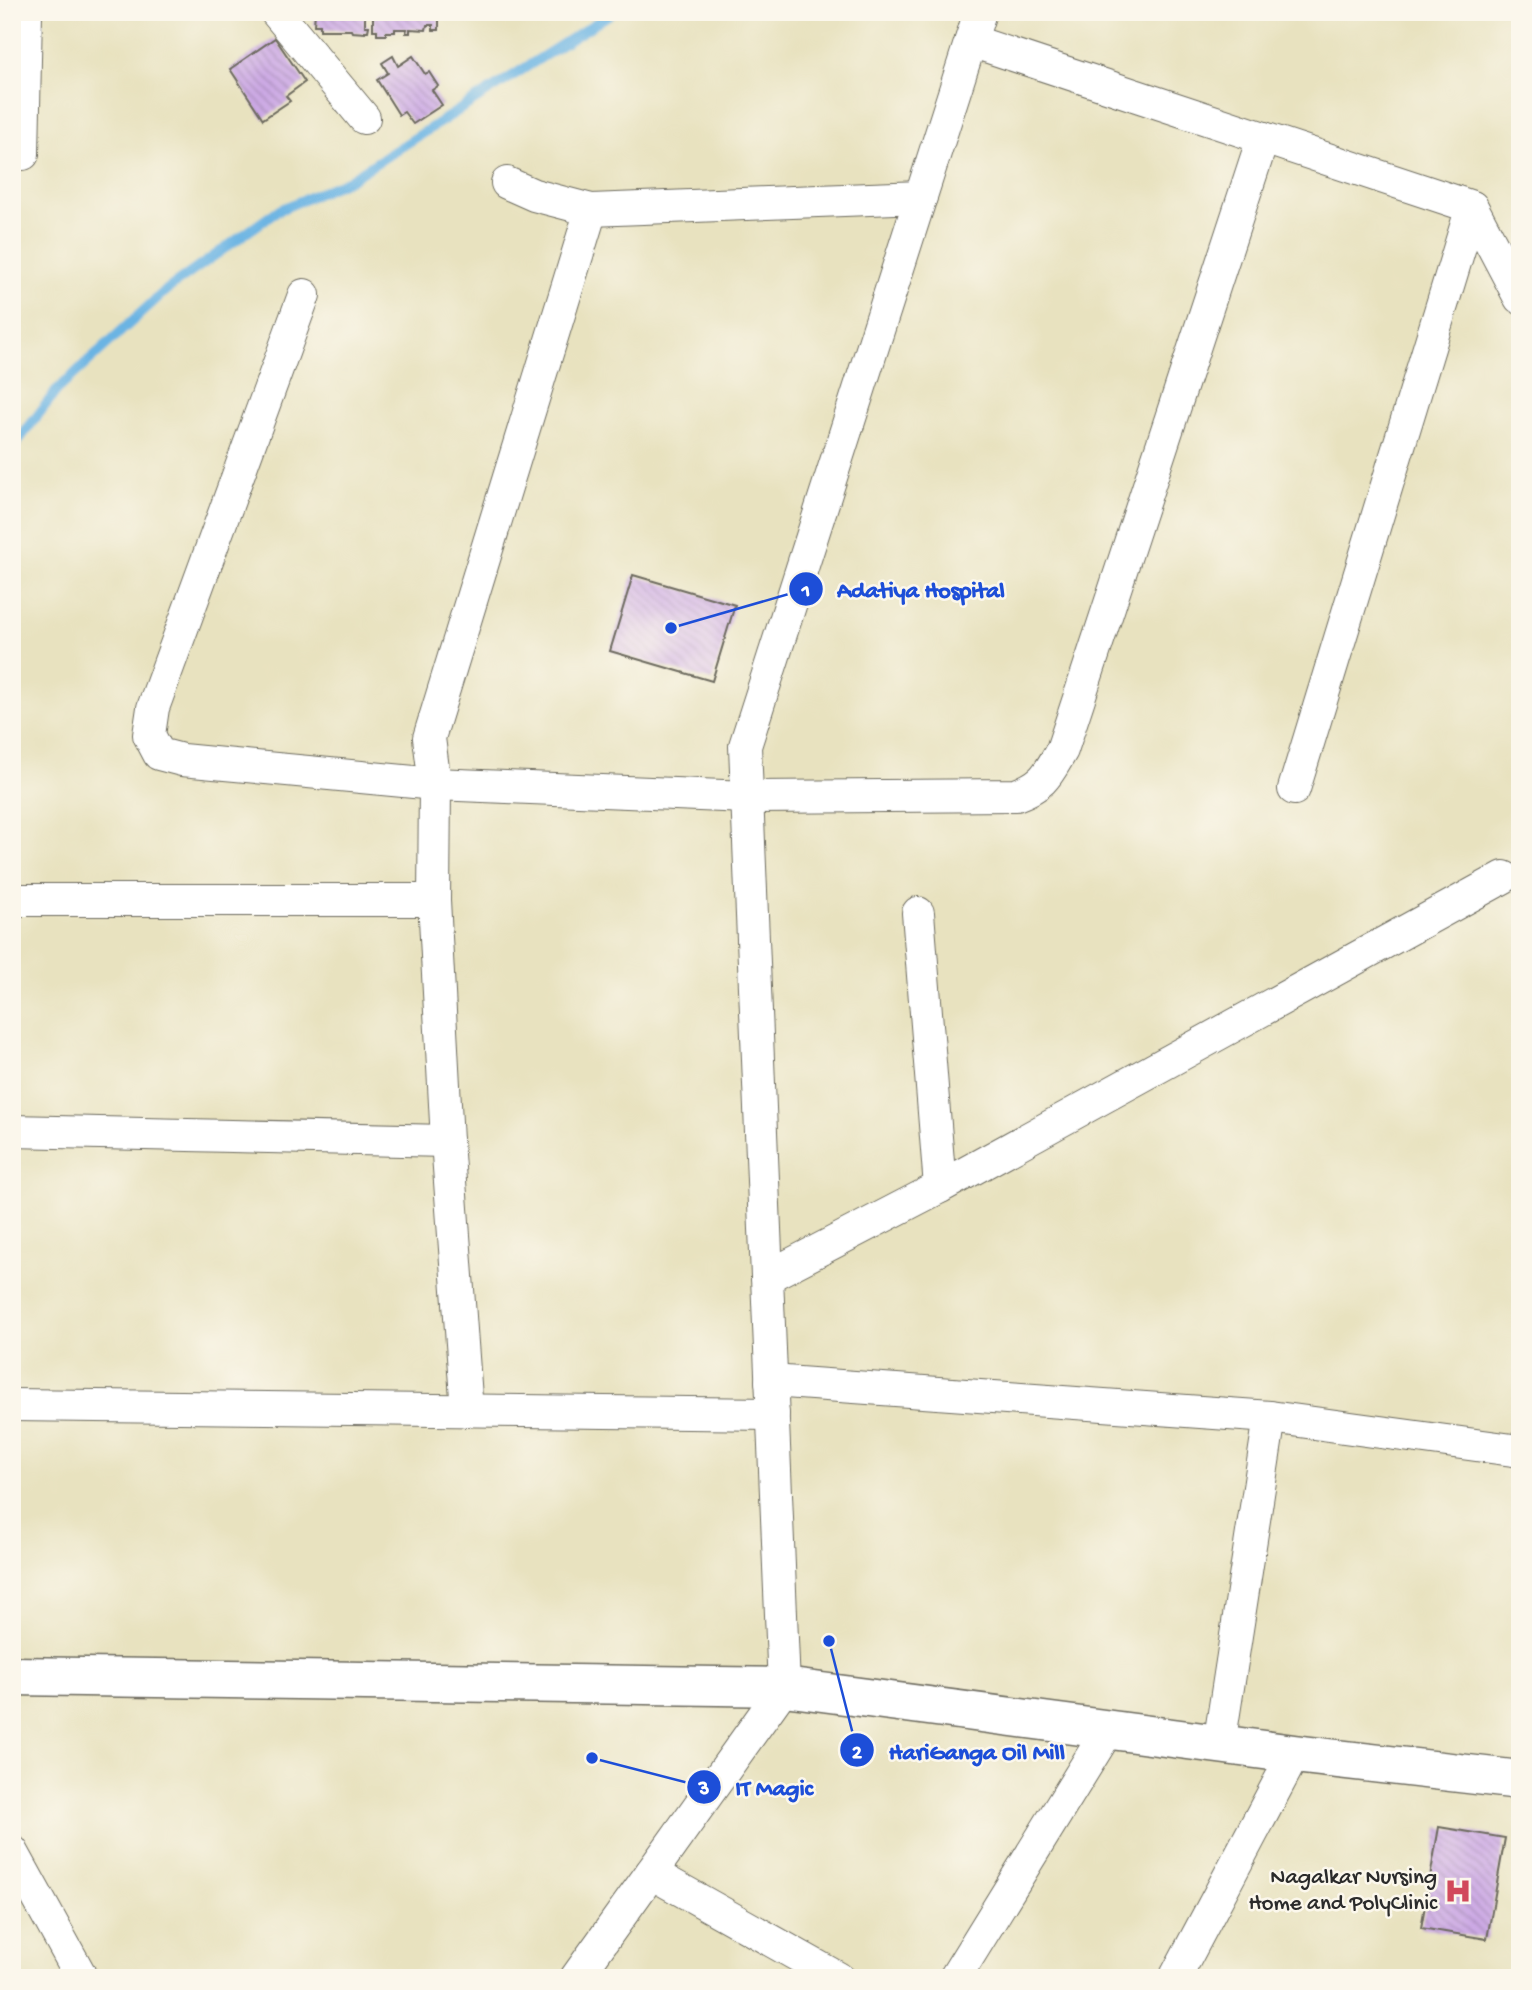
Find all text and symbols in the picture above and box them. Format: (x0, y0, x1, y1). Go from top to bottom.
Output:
callout: Adatiya Hospital (788, 566, 1019, 611)
text: Adatiya Hospital (836, 578, 1005, 607)
text: 1 (801, 580, 810, 605)
callout: HariGanga Oil Mill (840, 1728, 1079, 1773)
text: HariGanga Oil Mill (889, 1740, 1065, 1769)
text: 2 (852, 1742, 863, 1767)
callout: IT Magic (686, 1764, 827, 1809)
text: IT Magic (735, 1776, 815, 1805)
text: 3 (698, 1778, 710, 1803)
place label: Nagalkar Nursing Home and PolyClinic (1248, 1865, 1438, 1918)
hospital icon: Nagalkar Nursing Home and PolyClinic (1443, 1876, 1473, 1906)

